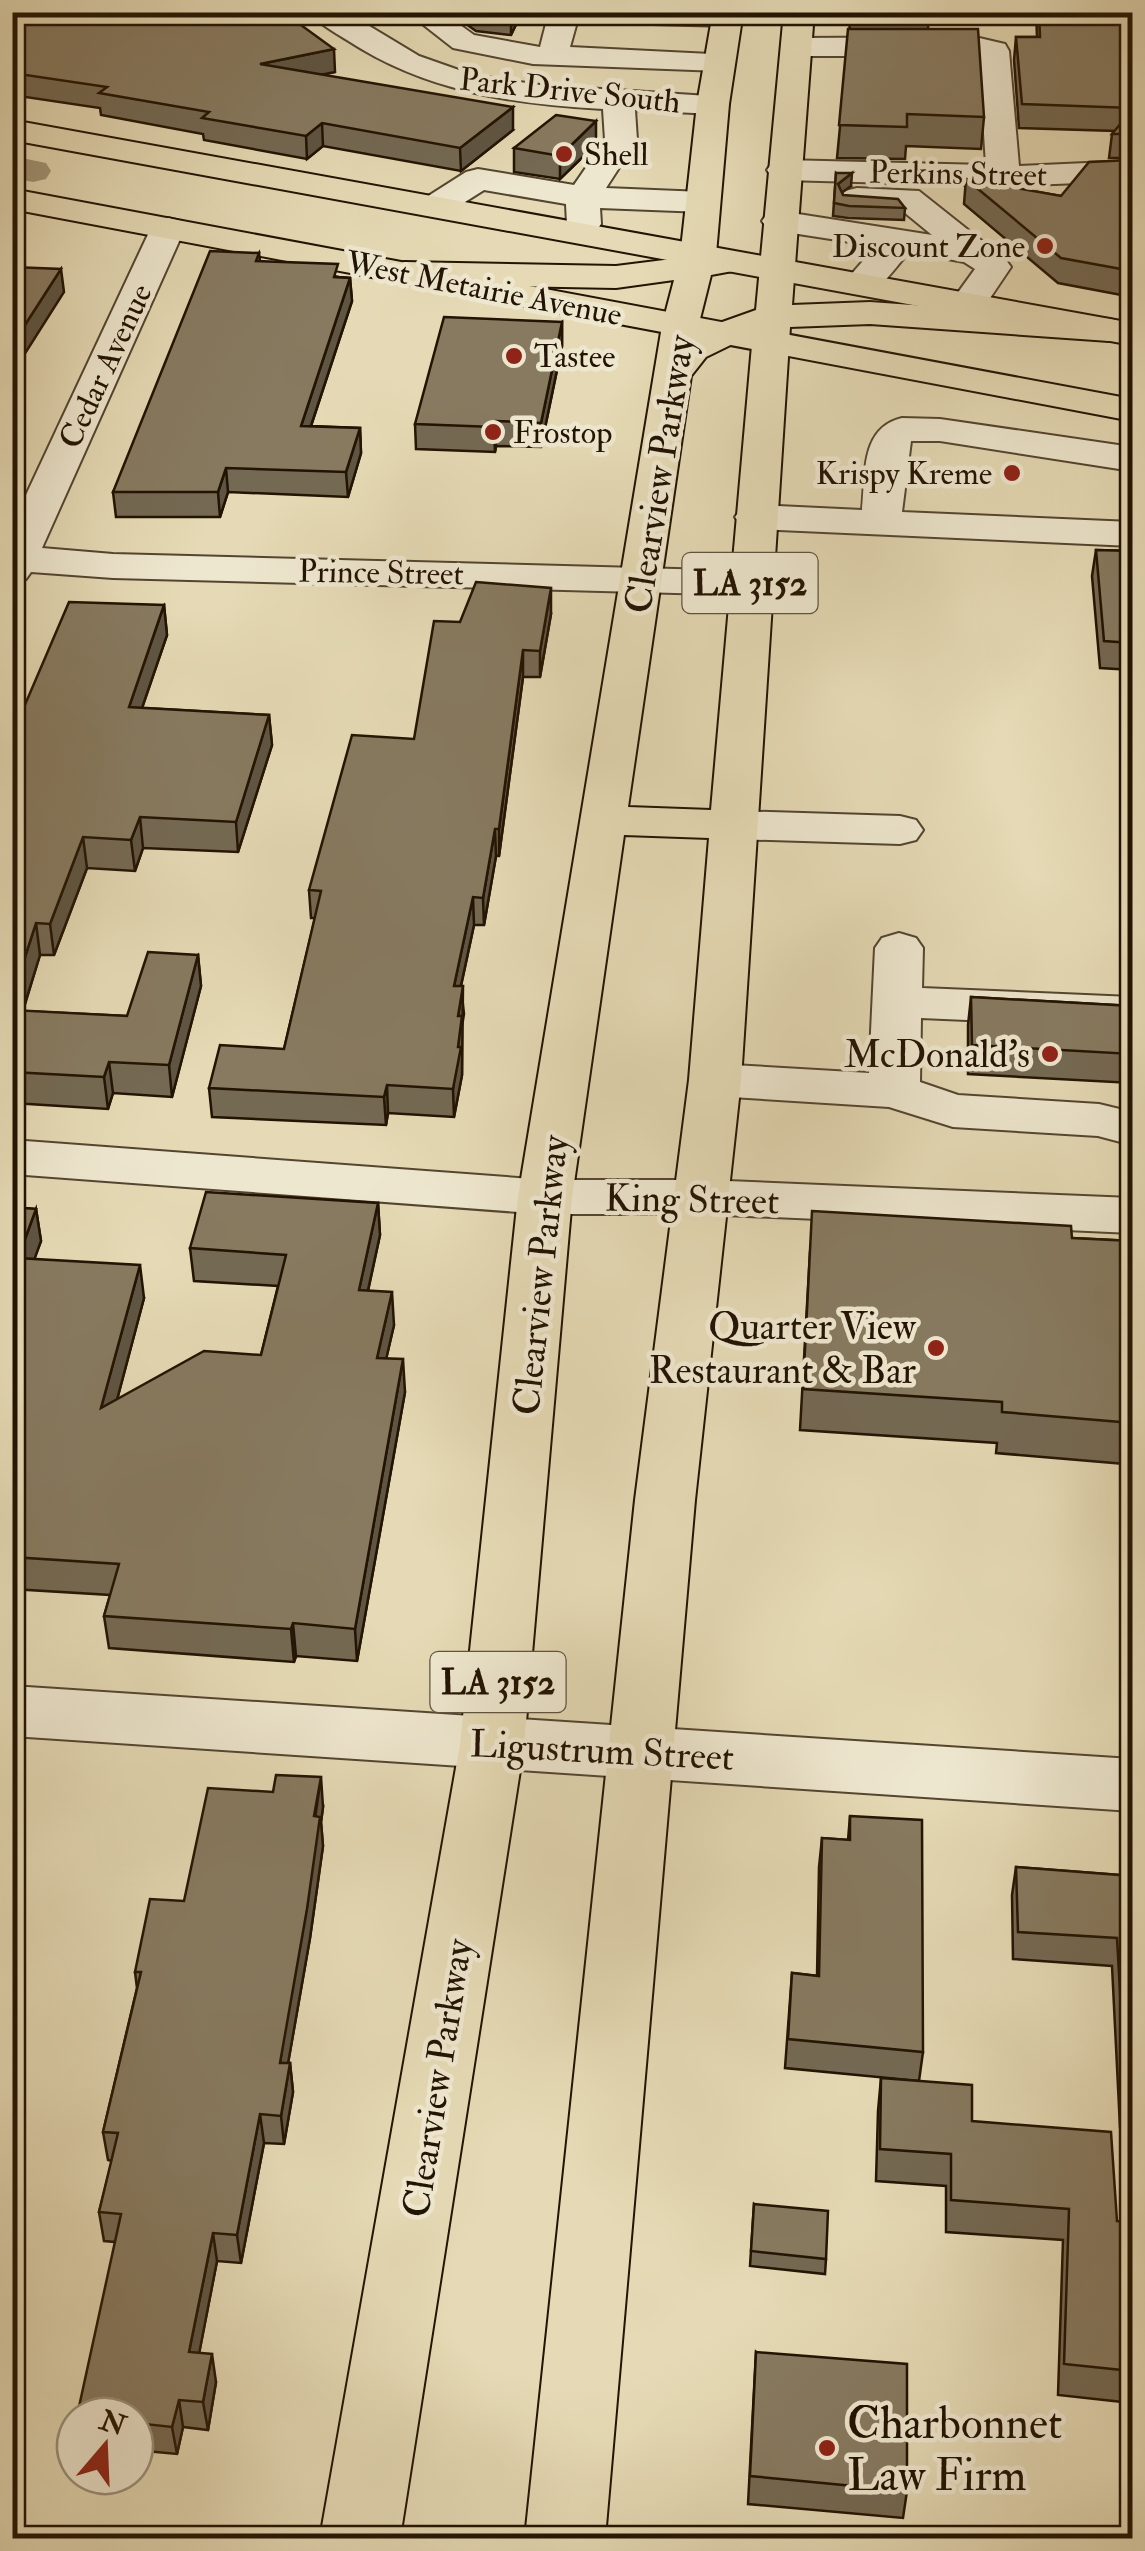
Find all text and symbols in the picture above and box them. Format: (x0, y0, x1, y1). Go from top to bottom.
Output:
street label: Park Drive South (458, 60, 682, 122)
place label: Shell (584, 135, 648, 175)
marker: Shell (553, 143, 575, 165)
street label: Perkins Street (869, 152, 1047, 196)
place label: Discount Zone (832, 227, 1025, 267)
marker: Discount Zone (1034, 235, 1056, 257)
street label: West Metairie Avenue (342, 242, 625, 335)
street label: Cedar Avenue (50, 278, 161, 455)
street label: Clearview Parkway (614, 330, 706, 617)
place label: Tastee (534, 337, 615, 377)
marker: Tastee (503, 345, 525, 367)
place label: Frostop (513, 413, 612, 453)
marker: Frostop (482, 421, 504, 443)
place label: Krispy Kreme (816, 454, 992, 494)
marker: Krispy Kreme (1001, 462, 1023, 484)
street label: Prince Street (298, 552, 464, 594)
road number: LA 3152 (682, 553, 818, 613)
place label: McDonald's (844, 1031, 1030, 1079)
marker: McDonald's (1039, 1043, 1061, 1065)
street label: Clearview Parkway (502, 1131, 580, 1417)
street label: King Street (604, 1174, 780, 1226)
place label: Quarter View Restaurant & Bar (649, 1303, 917, 1395)
marker: Quarter View Restaurant & Bar (925, 1337, 947, 1359)
road number: LA 3152 (430, 1652, 566, 1712)
street label: Ligustrum Street (469, 1720, 735, 1782)
street label: Clearview Parkway (392, 1934, 484, 2221)
north arrow (55, 2396, 155, 2496)
place label: Charbonnet Law Firm (847, 2396, 1062, 2504)
text: N (94, 2403, 131, 2445)
marker: Charbonnet Law Firm (816, 2437, 838, 2459)

